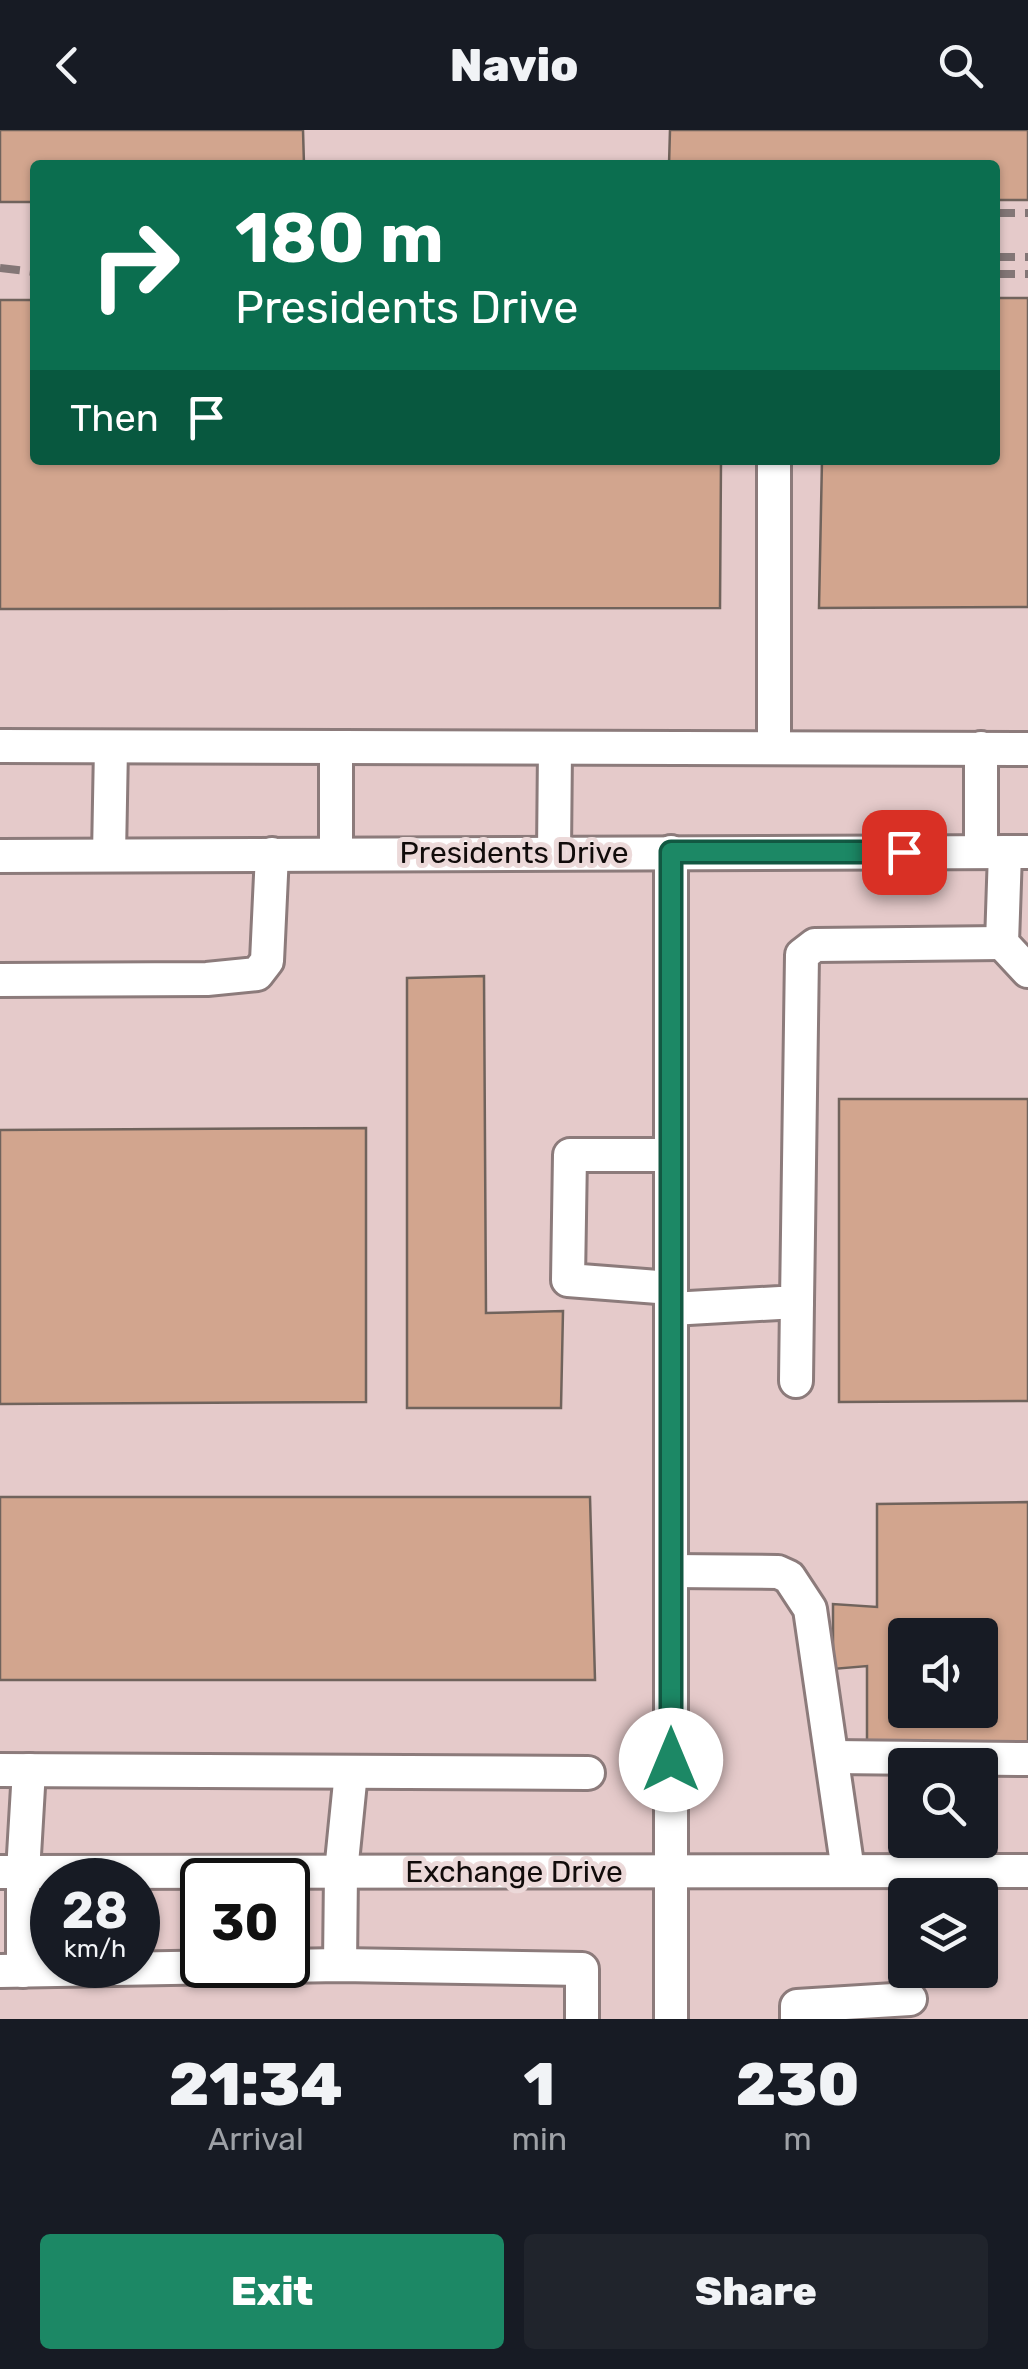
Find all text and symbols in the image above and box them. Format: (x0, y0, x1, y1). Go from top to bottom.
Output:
icon: back (40, 38, 95, 93)
icon: search (933, 38, 988, 93)
text: Navio (450, 39, 578, 92)
text: 180 m (235, 197, 444, 280)
icon: right (70, 200, 200, 330)
text: Presidents Drive (235, 281, 578, 334)
icon: arrive (179, 390, 234, 445)
text: Then (70, 395, 159, 441)
pin (862, 810, 947, 895)
icon: arrive (877, 825, 932, 880)
street label: Presidents Drive (400, 835, 628, 871)
map controls (888, 1618, 998, 1988)
button: sound (888, 1618, 998, 1728)
position arrow (619, 1708, 723, 1812)
button: search (888, 1748, 998, 1858)
street label: Exchange Drive (405, 1854, 623, 1890)
speed limit sign: 30 (180, 1858, 310, 1988)
button: layers (888, 1878, 998, 1988)
text: 28 (62, 1881, 128, 1941)
text: km/h (64, 1934, 126, 1963)
text: 21:34 (169, 2049, 343, 2120)
text: 1 (523, 2049, 555, 2120)
text: 230 (736, 2049, 859, 2120)
text: Arrival (208, 2120, 304, 2158)
text: min (512, 2120, 567, 2158)
text: m (783, 2120, 812, 2158)
button: Exit (40, 2234, 504, 2349)
button: Share (524, 2234, 988, 2349)

